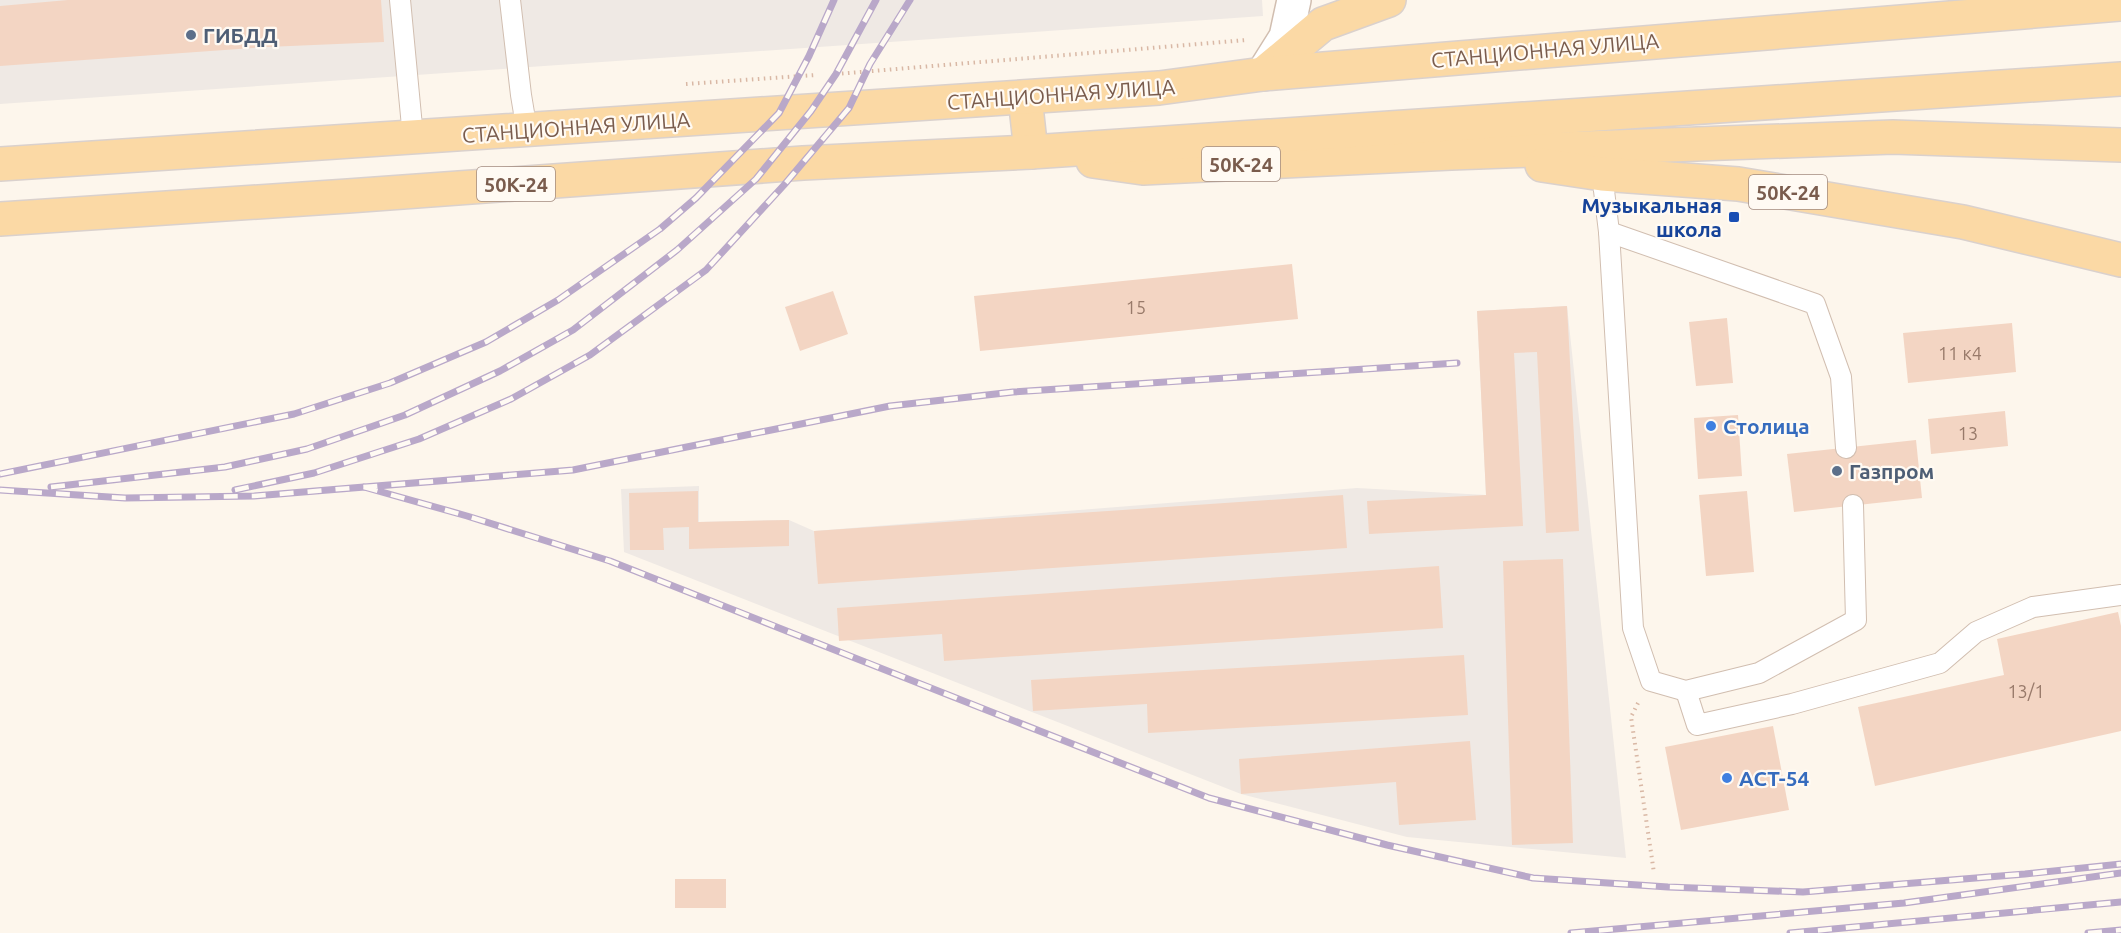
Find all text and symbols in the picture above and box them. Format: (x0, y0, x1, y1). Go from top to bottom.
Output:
place label: ГИБДД (203, 23, 278, 47)
marker: ГИБДД (184, 28, 198, 42)
street label: СТАНЦИОННАЯ УЛИЦА (1430, 28, 1660, 72)
street label: СТАНЦИОННАЯ УЛИЦА (946, 74, 1176, 114)
street label: СТАНЦИОННАЯ УЛИЦА (461, 107, 691, 147)
road number: 50К-24 (1202, 147, 1280, 181)
road number: 50К-24 (477, 167, 555, 201)
road number: 50К-24 (1749, 175, 1827, 209)
place label: Музыкальная школа (1581, 193, 1722, 241)
marker: Музыкальная школа (1727, 210, 1741, 224)
house number: 15 (1126, 297, 1146, 317)
house number: 11 к4 (1938, 343, 1982, 363)
place label: Столица (1723, 414, 1810, 438)
marker: Столица (1704, 419, 1718, 433)
house number: 13 (1958, 423, 1978, 443)
place label: Газпром (1849, 459, 1934, 483)
marker: Газпром (1830, 464, 1844, 478)
house number: 13/1 (2007, 681, 2045, 701)
place label: АСТ-54 (1739, 766, 1809, 790)
marker: АСТ-54 (1720, 771, 1734, 785)

